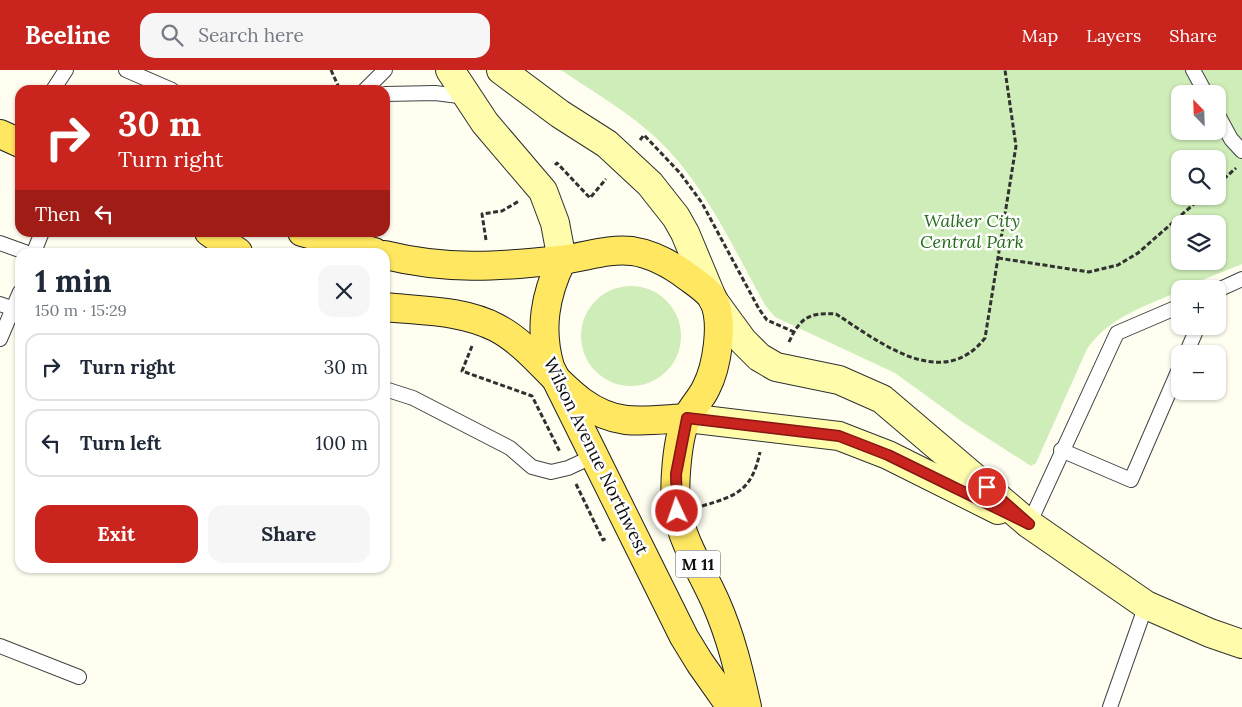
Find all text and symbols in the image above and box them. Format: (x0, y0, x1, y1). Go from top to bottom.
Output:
search box (140, 13, 490, 58)
text: Beeline (25, 20, 110, 51)
icon: search (158, 21, 186, 49)
text: Search here (198, 23, 304, 47)
text: Map (1022, 24, 1058, 47)
text: Layers (1086, 24, 1141, 47)
text: Share (1169, 24, 1217, 47)
north arrow (1171, 85, 1226, 140)
map controls (1171, 85, 1226, 400)
text: 30 m (118, 101, 201, 146)
icon: right (35, 105, 100, 170)
text: Turn right (118, 145, 223, 173)
button: search (1171, 150, 1226, 205)
icon: left (90, 200, 118, 228)
text: Then (35, 202, 80, 226)
park label: Walker City Central Park (920, 209, 1024, 253)
button: layers (1171, 215, 1226, 270)
text: 1 min (35, 262, 112, 300)
button: close (318, 265, 370, 317)
button: + (1171, 280, 1226, 335)
text: 150 m · 15:29 (35, 300, 127, 320)
button: − (1171, 345, 1226, 400)
icon: right (37, 353, 65, 381)
street label: Wilson Avenue Northwest (539, 353, 654, 558)
text: Turn right (80, 355, 176, 379)
text: 30 m (324, 355, 368, 379)
icon: left (37, 429, 65, 457)
text: Turn left (80, 431, 161, 455)
text: 100 m (316, 431, 368, 455)
pin (966, 466, 1008, 508)
icon: arrive (973, 473, 1001, 501)
position arrow (650, 484, 702, 536)
button: Exit (35, 505, 198, 563)
button: Share (208, 505, 370, 563)
road number: M 11 (676, 550, 720, 578)

